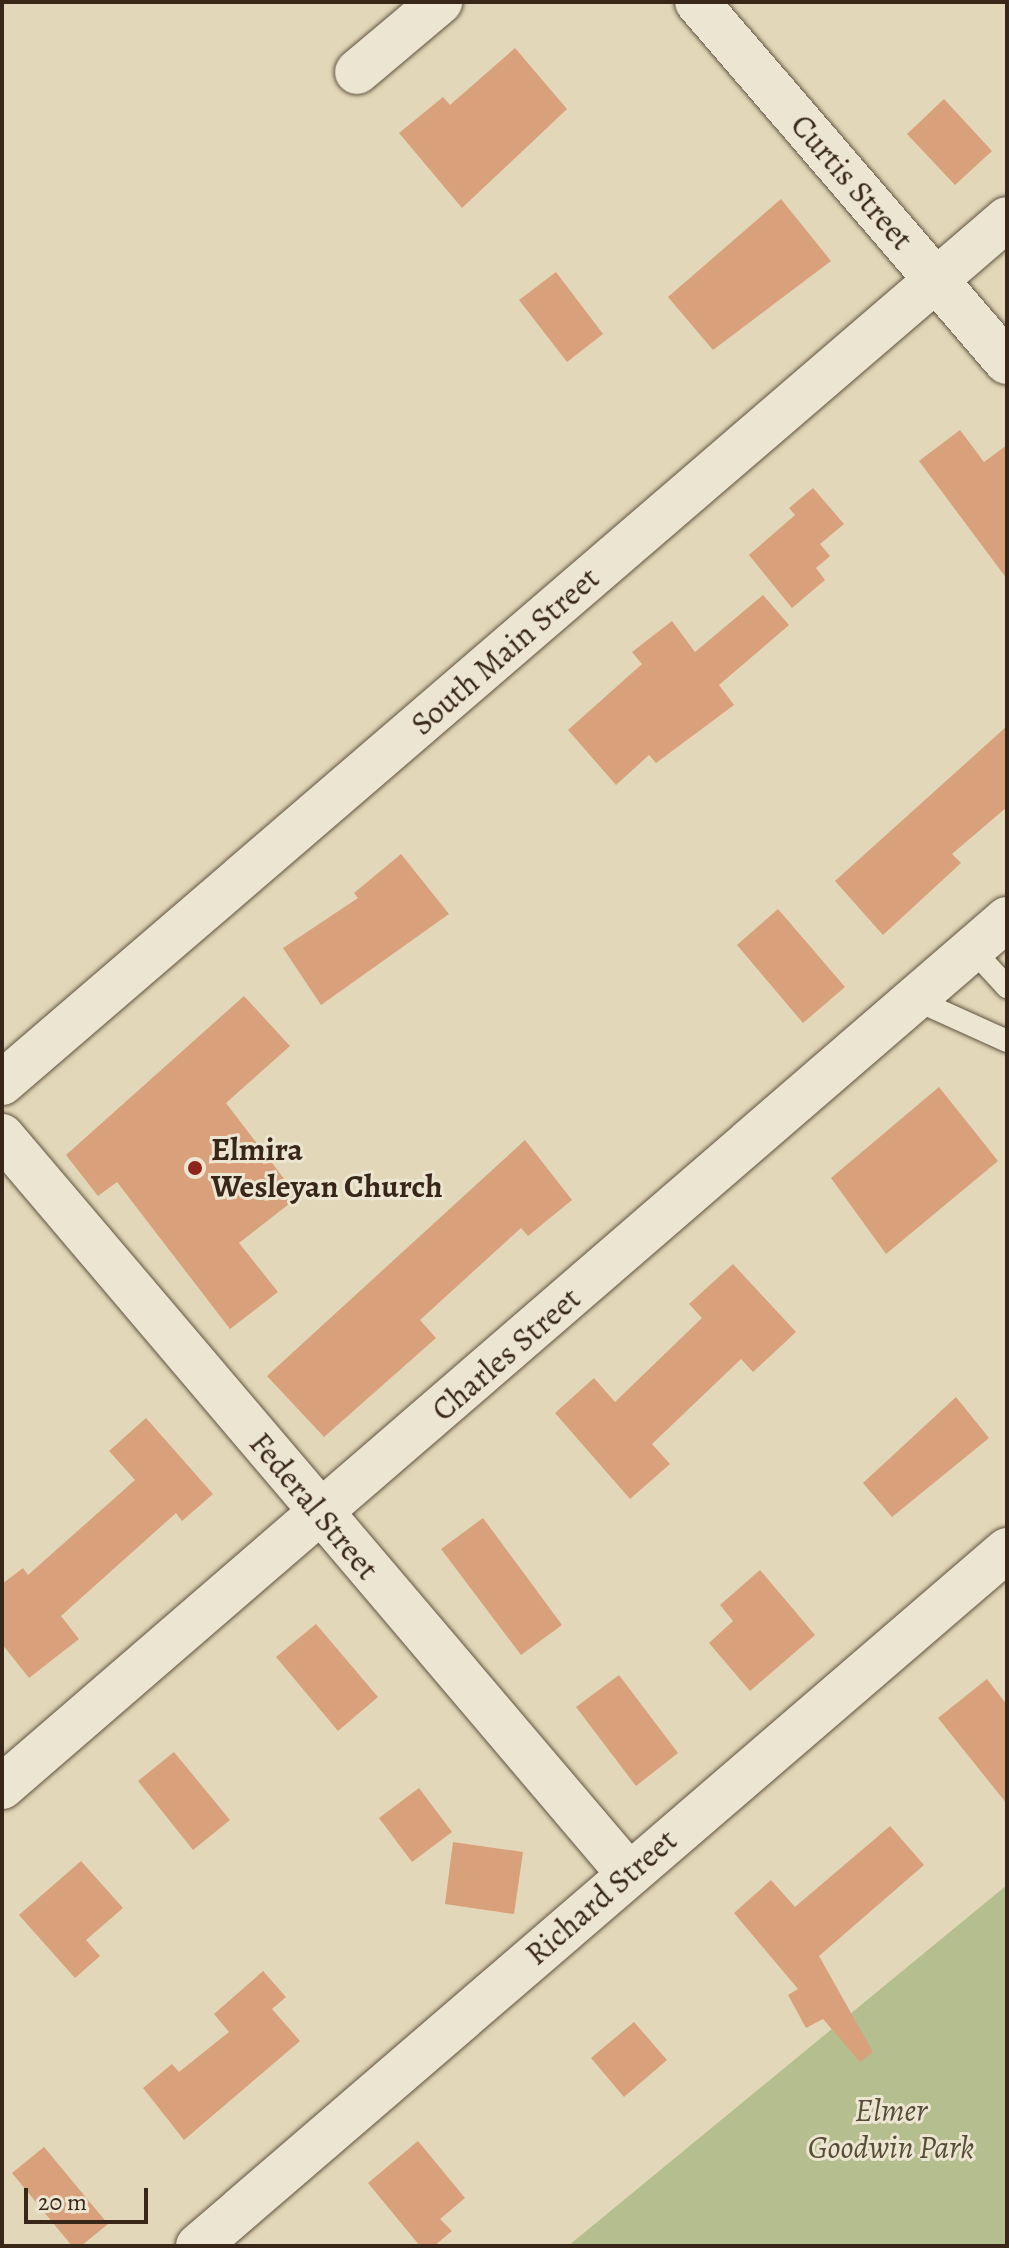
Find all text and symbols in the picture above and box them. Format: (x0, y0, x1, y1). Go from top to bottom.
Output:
street label: Curtis Street (783, 106, 921, 258)
street label: South Main Street (403, 559, 607, 743)
place label: Elmira Wesleyan Church (211, 1131, 443, 1206)
marker: Elmira Wesleyan Church (186, 1159, 204, 1177)
street label: Charles Street (424, 1279, 588, 1429)
street label: Federal Street (241, 1425, 387, 1587)
street label: Richard Street (517, 1821, 685, 1973)
park label: Elmer Goodwin Park (808, 2092, 974, 2167)
scale bar (28, 2172, 152, 2222)
text: 20 m (38, 2186, 87, 2218)

